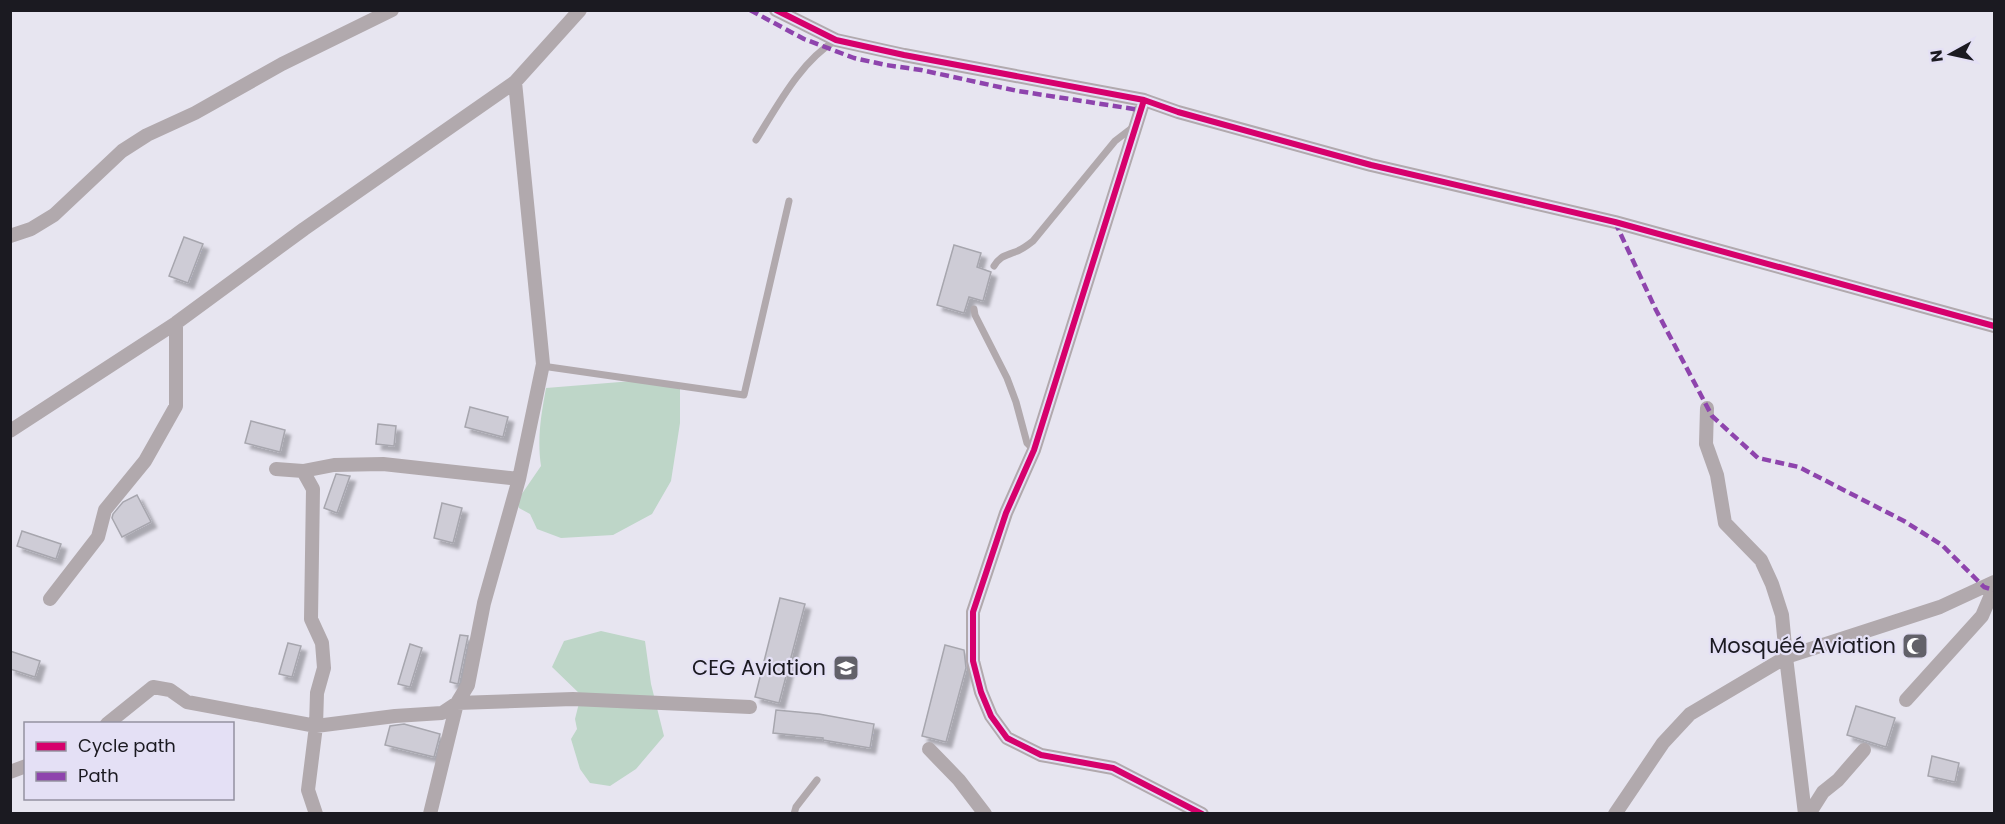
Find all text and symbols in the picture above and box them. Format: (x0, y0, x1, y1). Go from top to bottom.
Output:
north arrow (1921, 24, 1981, 84)
text: N (1924, 48, 1949, 64)
place label: Mosquéé Aviation (1709, 631, 1896, 660)
mosque icon: Mosquéé Aviation (1900, 631, 1930, 661)
place label: CEG Aviation (692, 653, 826, 682)
school or university icon: CEG Aviation (831, 653, 861, 683)
legend (24, 722, 234, 800)
text: Cycle path (78, 733, 176, 758)
text: Path (78, 763, 119, 788)

